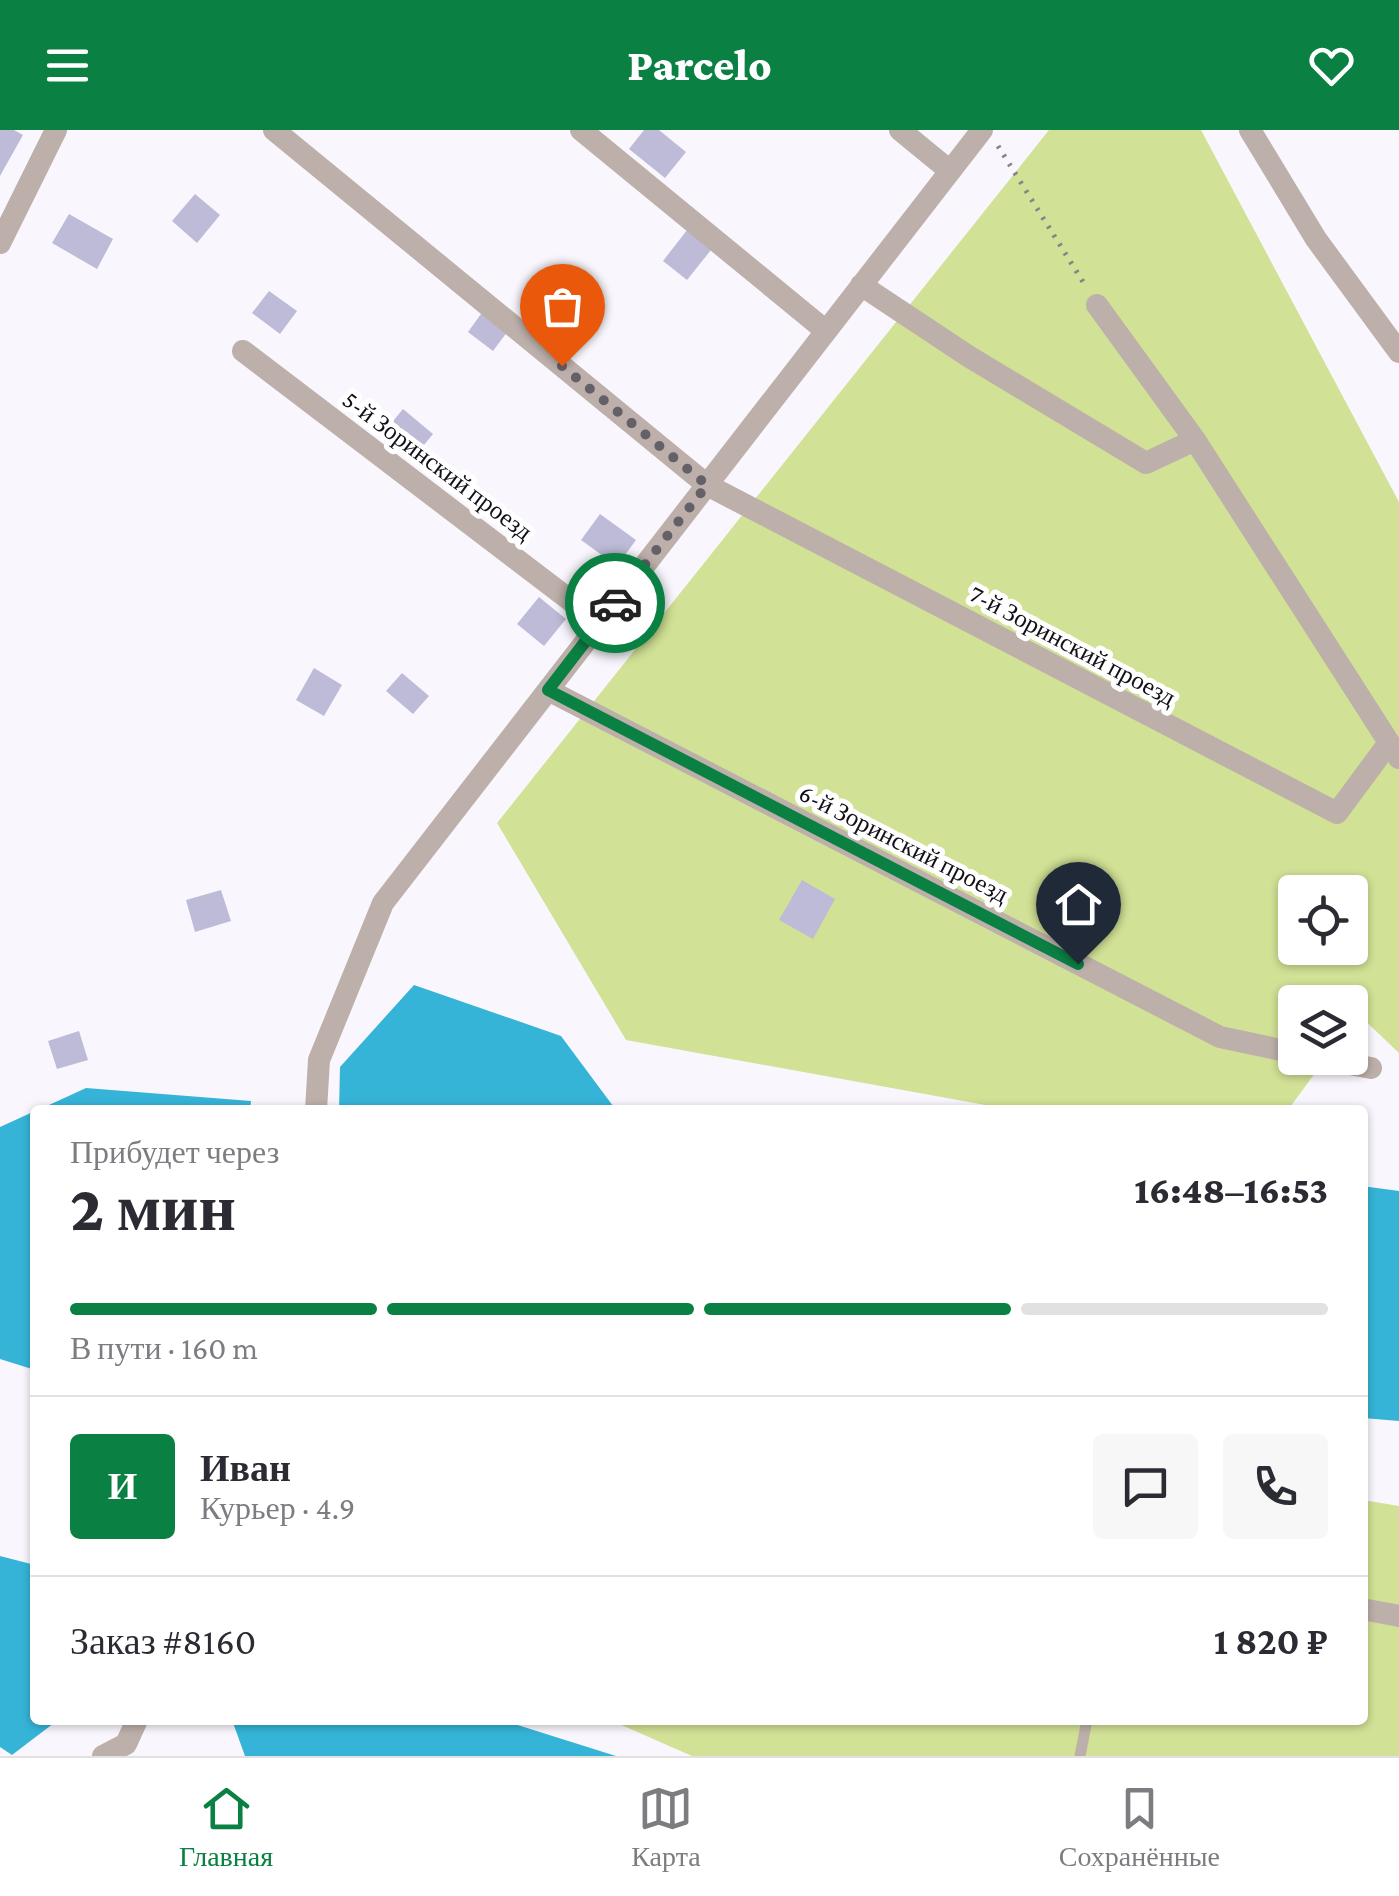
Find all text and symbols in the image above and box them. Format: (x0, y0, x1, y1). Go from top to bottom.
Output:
icon: menu (40, 38, 95, 93)
icon: heart (1304, 38, 1359, 93)
text: Parcelo (627, 40, 772, 90)
pin (520, 264, 605, 367)
icon: bag (535, 279, 590, 334)
street label: 5-й Зоринский проезд (338, 385, 538, 546)
courier (565, 553, 665, 653)
icon: car (588, 576, 643, 631)
street label: 7-й Зоринский проезд (965, 580, 1181, 711)
street label: 6-й Зоринский проезд (795, 779, 1013, 908)
pin (1036, 862, 1121, 965)
map controls (1278, 875, 1368, 1075)
button: locate (1278, 875, 1368, 965)
icon: home (1051, 877, 1106, 932)
button: layers (1278, 985, 1368, 1075)
text: Прибудет через (70, 1134, 279, 1170)
text: 16:48–16:53 (1134, 1169, 1328, 1211)
text: 2 мин (70, 1172, 236, 1244)
text: В пути · 160 m (70, 1330, 258, 1366)
button: chat (1093, 1434, 1198, 1539)
button: phone (1223, 1434, 1328, 1539)
text: Иван (200, 1447, 291, 1489)
text: И (108, 1465, 137, 1507)
text: Курьер · 4.9 (200, 1490, 355, 1526)
text: Заказ #8160 (70, 1620, 256, 1662)
text: 1 820 ₽ (1214, 1620, 1328, 1662)
tab: Главная (179, 1781, 273, 1873)
tab: Карта (631, 1781, 701, 1873)
tab: Сохранённые (1059, 1781, 1220, 1873)

